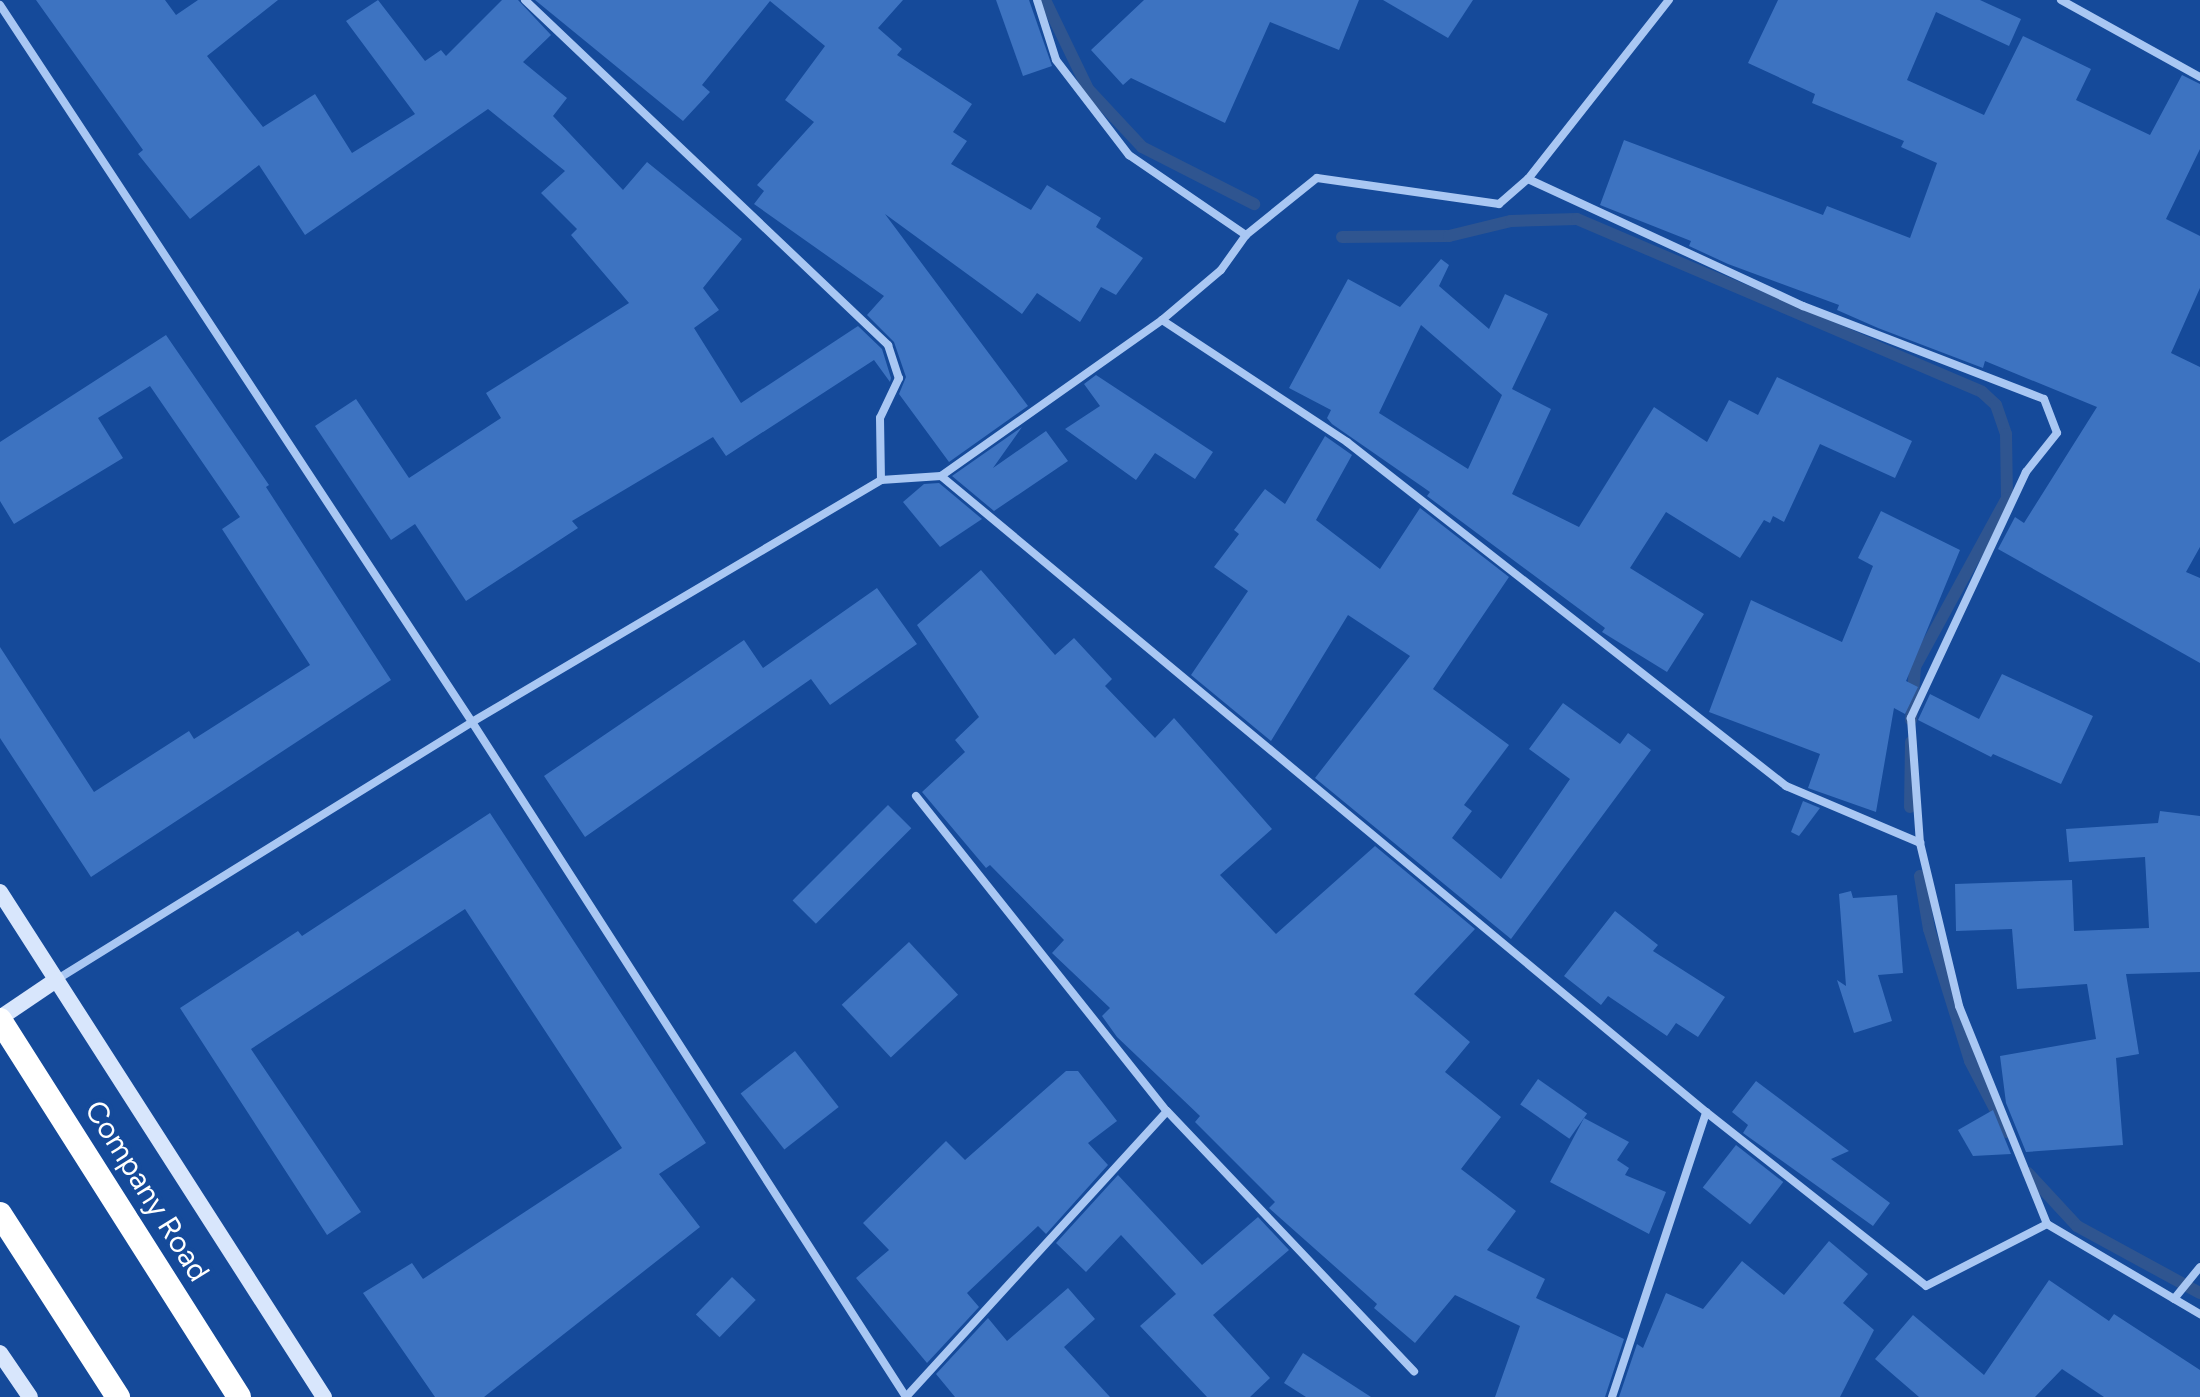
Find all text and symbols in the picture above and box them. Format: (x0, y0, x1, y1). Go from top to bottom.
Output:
street label: Company Road (77, 1094, 217, 1288)

